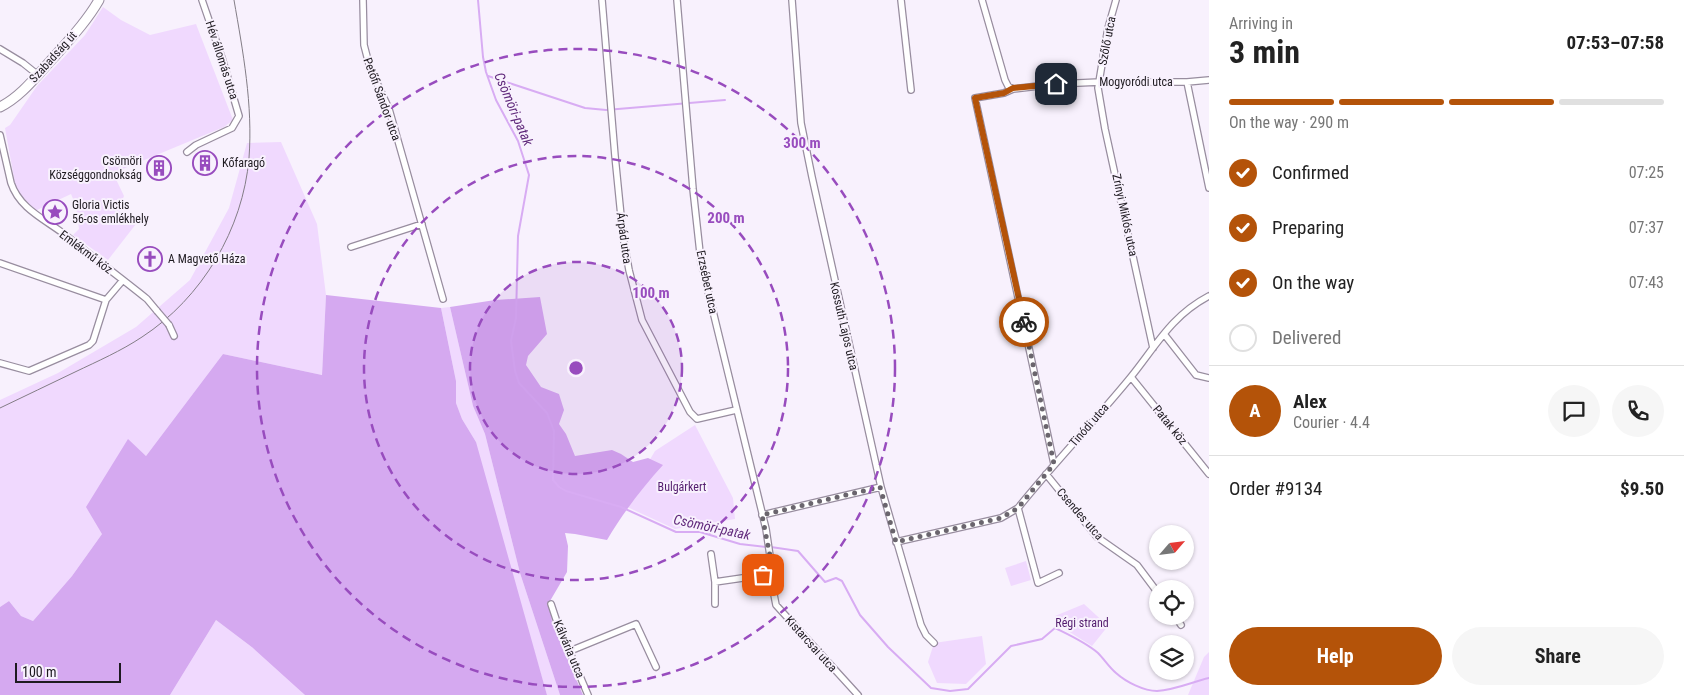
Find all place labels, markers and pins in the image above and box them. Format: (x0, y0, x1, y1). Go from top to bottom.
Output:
pin (1035, 63, 1077, 105)
building icon: Kőfaragó (192, 150, 218, 176)
place label: Csömöri Községgondnokság (49, 154, 142, 182)
building icon: Csömöri Községgondnokság (146, 155, 172, 181)
place label: Kőfaragó (222, 156, 265, 170)
place label: Gloria Victis 56-os emlékhely (72, 198, 149, 226)
place icon: Gloria Victis 56-os emlékhely (42, 199, 68, 225)
church icon: A Magvető Háza (137, 246, 163, 272)
place label: A Magvető Háza (168, 252, 246, 266)
centre of rings (567, 359, 585, 377)
pin (742, 554, 784, 596)

